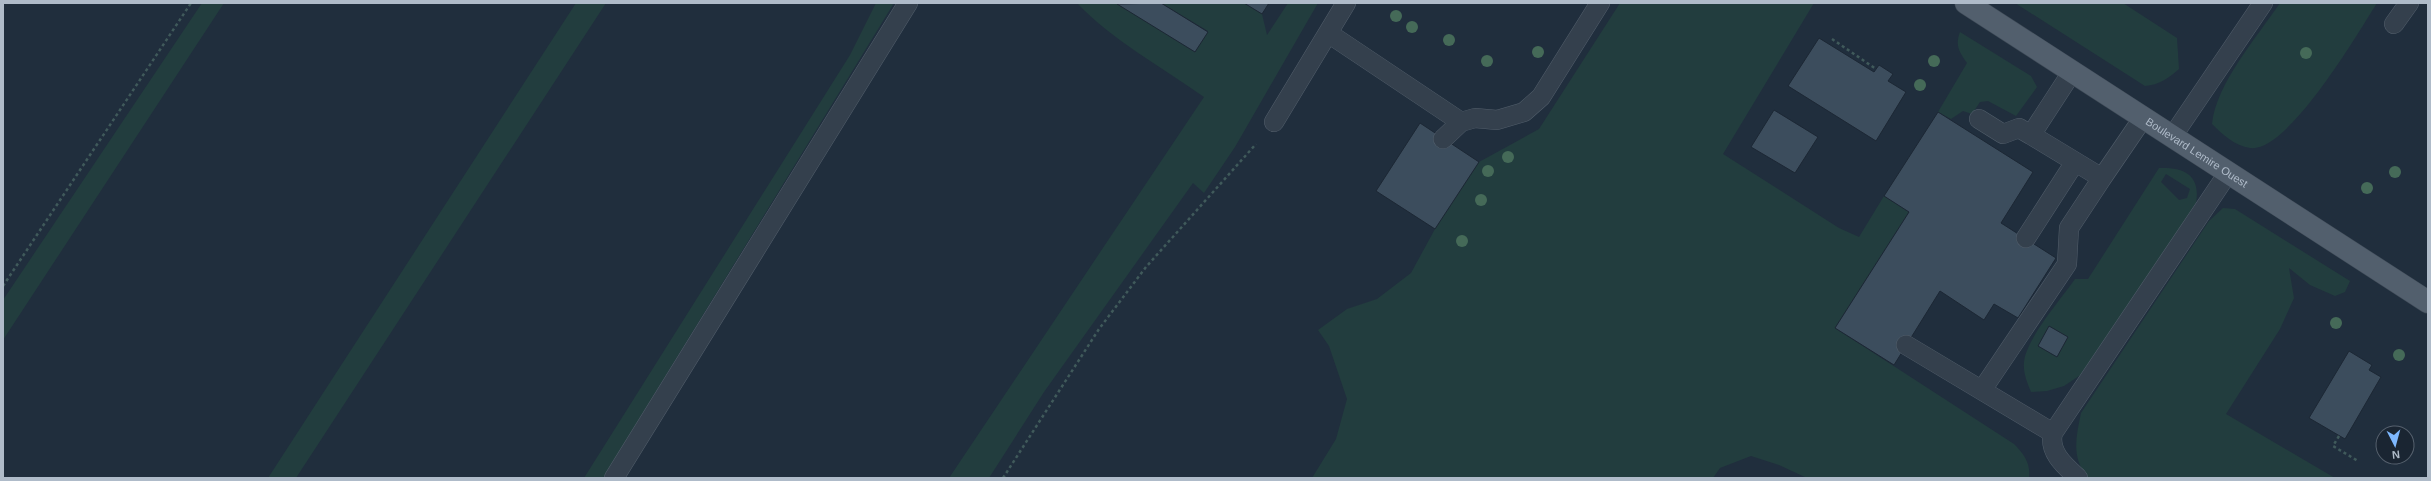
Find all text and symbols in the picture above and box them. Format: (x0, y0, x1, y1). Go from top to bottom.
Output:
street label: Boulevard Lemire Ouest (2144, 115, 2250, 190)
north arrow (2375, 425, 2415, 465)
text: N (2391, 449, 2401, 461)

